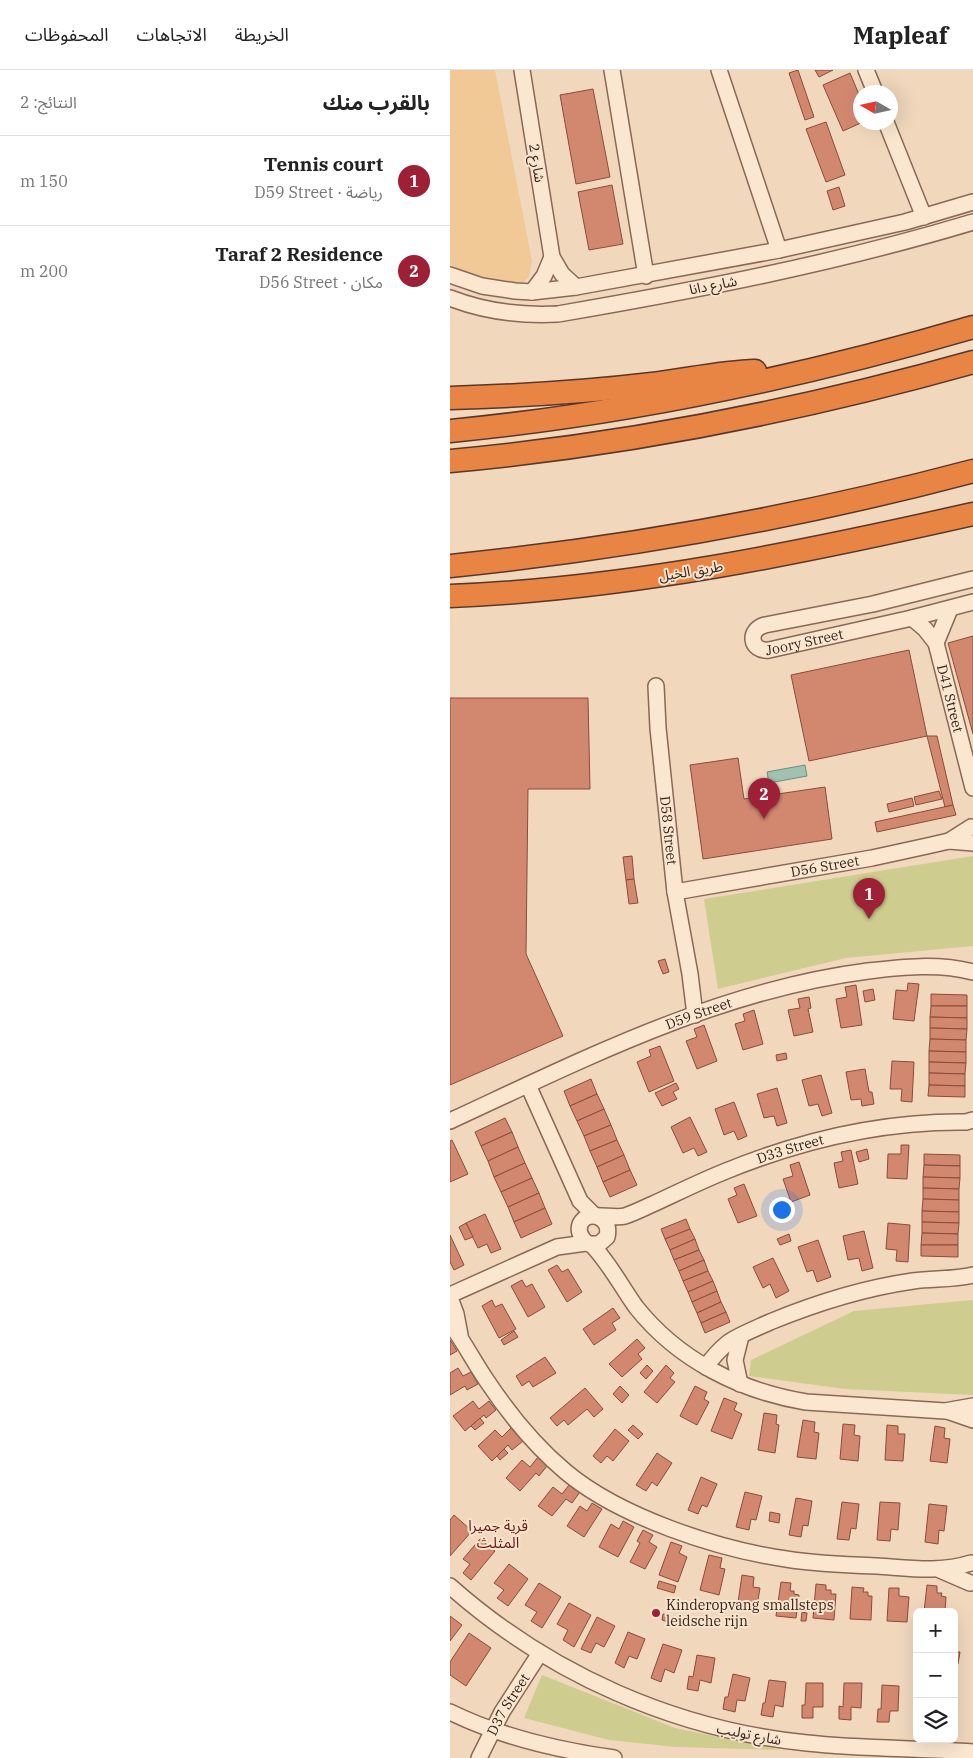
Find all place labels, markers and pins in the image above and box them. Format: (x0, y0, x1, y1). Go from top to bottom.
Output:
pin: 2 (748, 778, 780, 819)
pin: 1 (853, 878, 885, 919)
place label: Kinderopvang smallsteps leidsche rijn (666, 1596, 834, 1630)
marker: Kinderopvang smallsteps leidsche rijn (650, 1607, 662, 1619)

